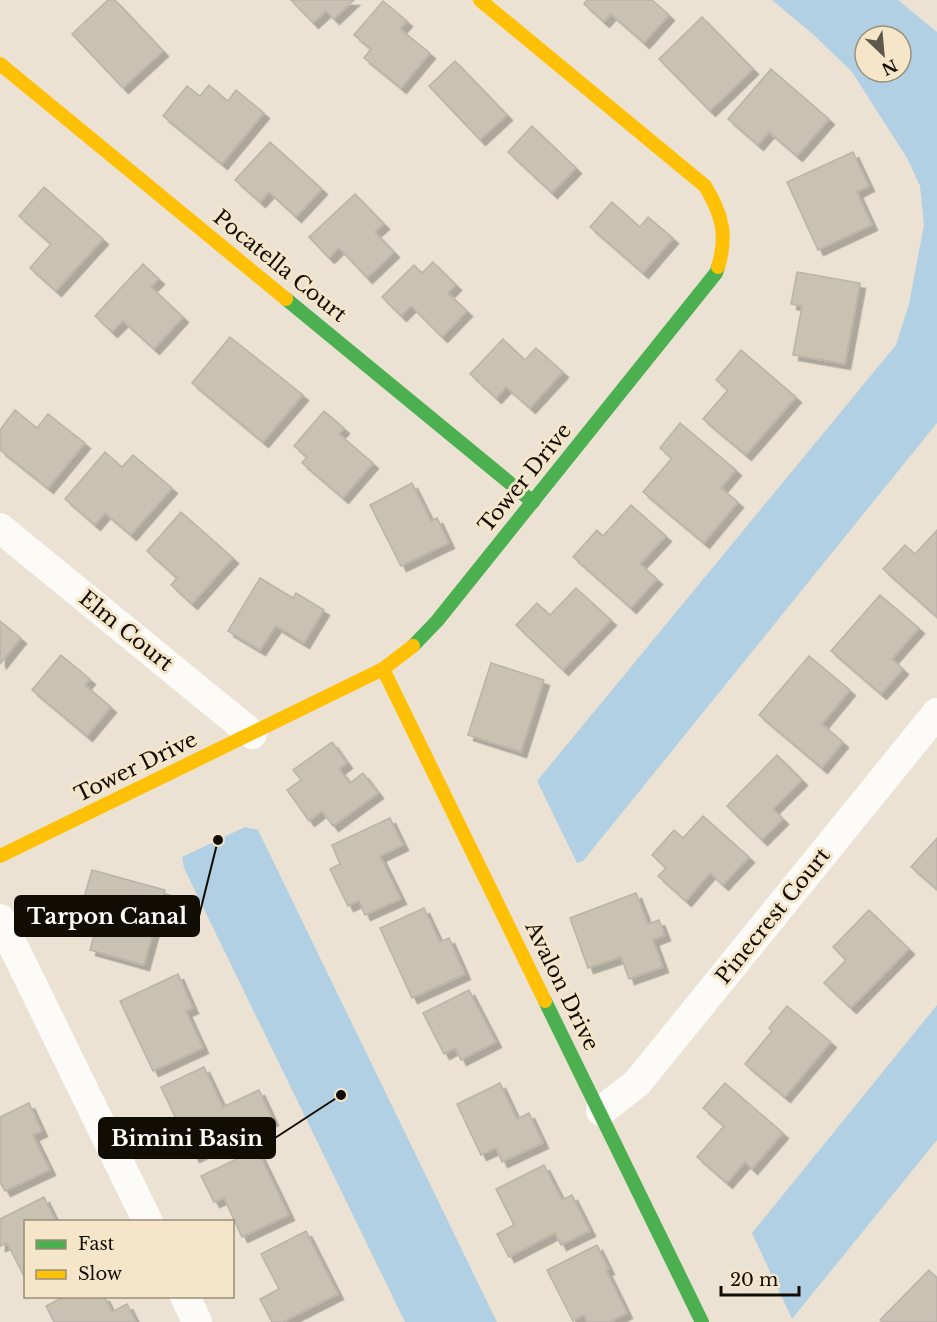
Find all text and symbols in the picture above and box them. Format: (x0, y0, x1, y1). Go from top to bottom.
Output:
north arrow (853, 24, 913, 84)
text: N (878, 55, 901, 80)
street label: Pocatella Court (208, 204, 352, 328)
street label: Tower Drive (473, 418, 577, 538)
street label: Elm Court (74, 585, 178, 677)
street label: Tower Drive (71, 726, 201, 808)
street label: Pinecrest Court (710, 843, 836, 989)
callout: Tarpon Canal (15, 896, 199, 936)
text: Tarpon Canal (27, 903, 187, 930)
street label: Avalon Drive (519, 916, 604, 1055)
callout: Bimini Basin (99, 1118, 275, 1158)
text: Bimini Basin (111, 1125, 263, 1152)
legend (24, 1220, 234, 1298)
text: Fast (78, 1233, 115, 1255)
scale bar (721, 1259, 799, 1297)
text: Slow (78, 1263, 123, 1285)
text: 20 m (730, 1269, 778, 1291)

